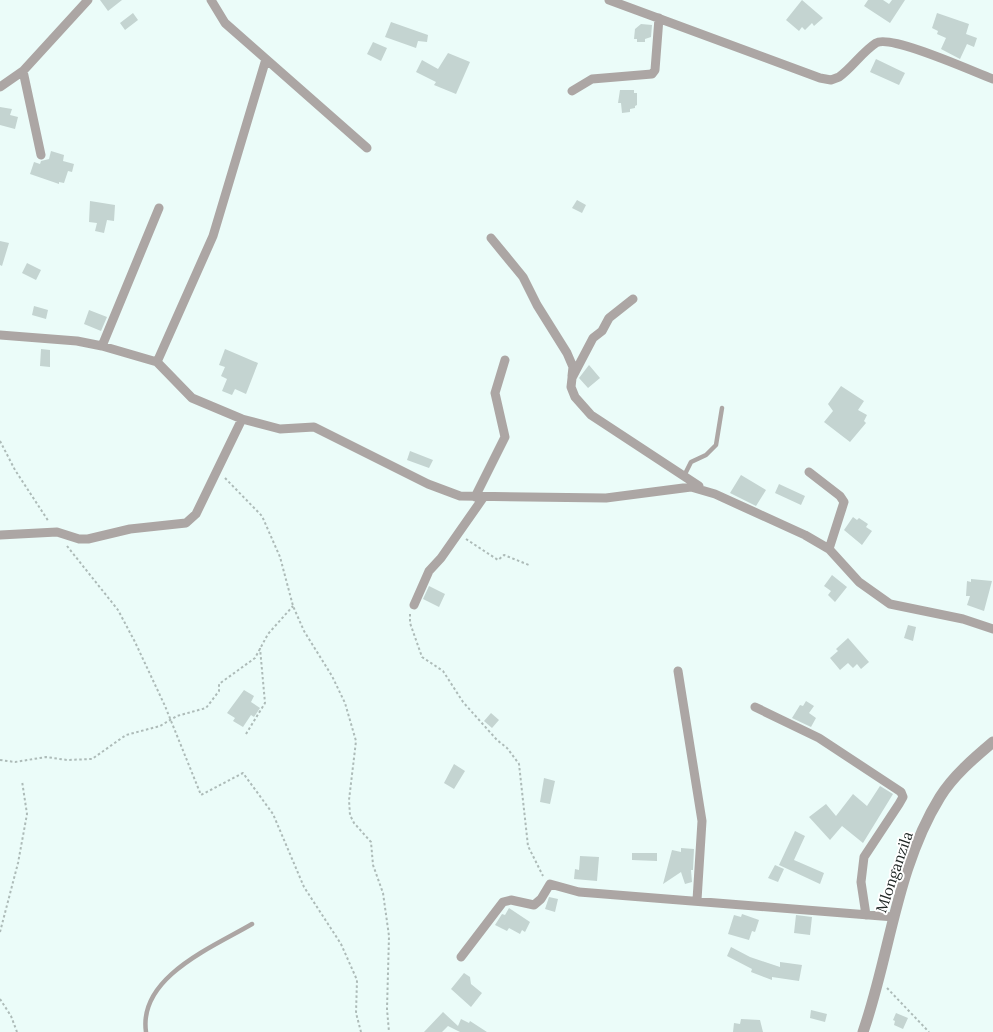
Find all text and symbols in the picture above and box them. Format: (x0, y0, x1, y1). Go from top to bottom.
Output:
street label: Mlonganzila (871, 829, 917, 915)

